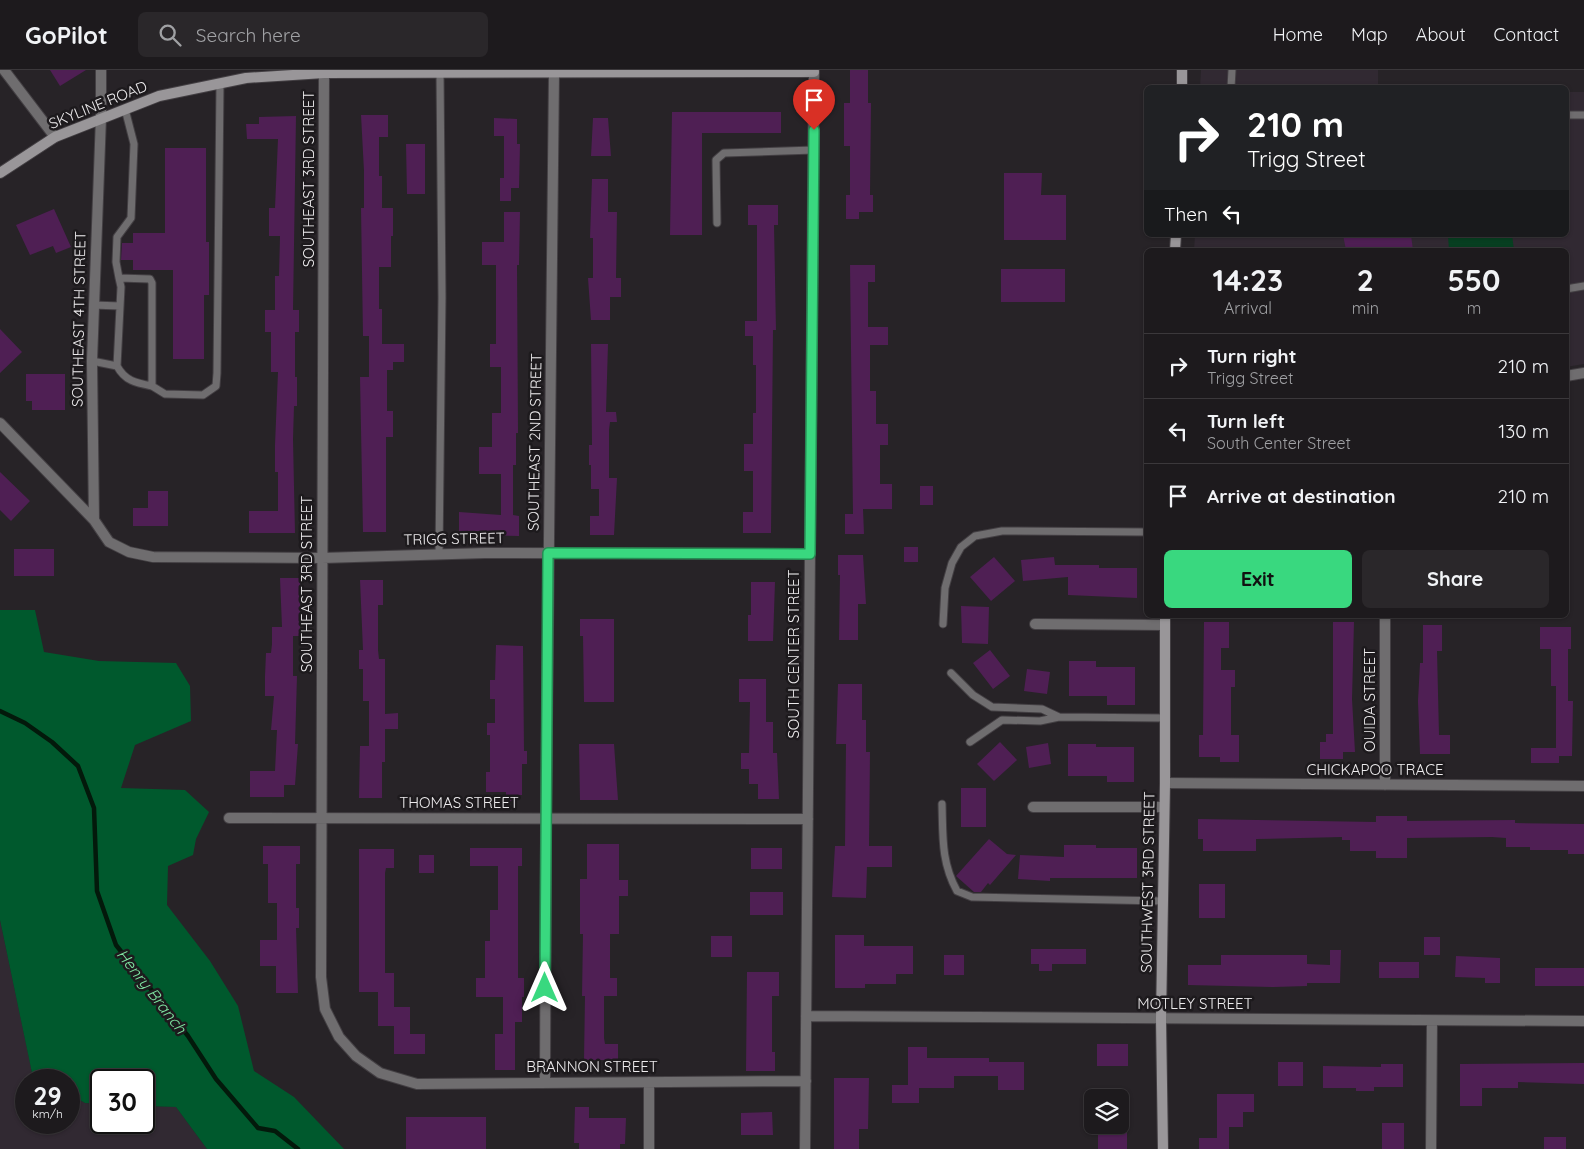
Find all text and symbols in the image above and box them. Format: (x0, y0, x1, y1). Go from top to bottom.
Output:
search box (138, 12, 488, 57)
text: GoPilot (25, 20, 108, 50)
icon: search (156, 21, 184, 49)
text: Search here (196, 23, 301, 47)
text: Home (1273, 23, 1323, 46)
text: Map (1351, 23, 1388, 46)
text: About (1416, 23, 1466, 46)
text: Contact (1494, 23, 1559, 46)
street label: SKYLINE ROAD (46, 76, 150, 133)
pin (793, 79, 835, 130)
icon: arrive (800, 86, 828, 114)
street label: SOUTHEAST 3RD STREET (299, 91, 318, 267)
text: 210 m (1247, 102, 1344, 146)
icon: right (1164, 105, 1229, 170)
text: Trigg Street (1247, 145, 1366, 173)
icon: left (1218, 200, 1246, 228)
text: Then (1164, 202, 1208, 226)
street label: SOUTHEAST 4TH STREET (67, 231, 90, 407)
text: 14:23 (1213, 261, 1283, 299)
text: 2 (1357, 261, 1374, 299)
text: 550 (1448, 261, 1500, 299)
text: Arrival (1224, 298, 1272, 318)
text: min (1352, 298, 1379, 318)
text: m (1467, 298, 1481, 318)
text: Turn right (1207, 344, 1296, 368)
icon: right (1164, 352, 1192, 380)
street label: SOUTHEAST 2ND STREET (523, 353, 546, 531)
text: 210 m (1498, 354, 1549, 378)
text: Trigg Street (1207, 368, 1293, 388)
text: Turn left (1207, 409, 1285, 433)
icon: left (1164, 417, 1192, 445)
text: 130 m (1498, 419, 1549, 443)
text: South Center Street (1207, 433, 1351, 453)
icon: arrive (1164, 482, 1192, 510)
text: Arrive at destination (1207, 484, 1396, 508)
text: 210 m (1498, 484, 1549, 508)
street label: SOUTHEAST 3RD STREET (297, 496, 316, 672)
street label: TRIGG STREET (403, 528, 505, 549)
button: Exit (1164, 550, 1352, 608)
button: Share (1362, 550, 1549, 608)
street label: SOUTH CENTER STREET (784, 569, 803, 739)
street label: OUIDA STREET (1360, 648, 1379, 752)
street label: CHICKAPOO TRACE (1306, 760, 1444, 779)
street label: SOUTHWEST 3RD STREET (1136, 791, 1159, 973)
street label: THOMAS STREET (399, 793, 519, 812)
water label: Henry Branch (113, 945, 192, 1038)
position arrow (518, 961, 570, 1013)
street label: MOTLEY STREET (1137, 994, 1253, 1013)
street label: BRANNON STREET (526, 1057, 658, 1076)
speed limit sign: 30 (90, 1069, 155, 1134)
text: 29 (33, 1080, 62, 1111)
map controls (1084, 1089, 1129, 1134)
button: layers (1084, 1089, 1129, 1134)
text: km/h (32, 1106, 63, 1121)

